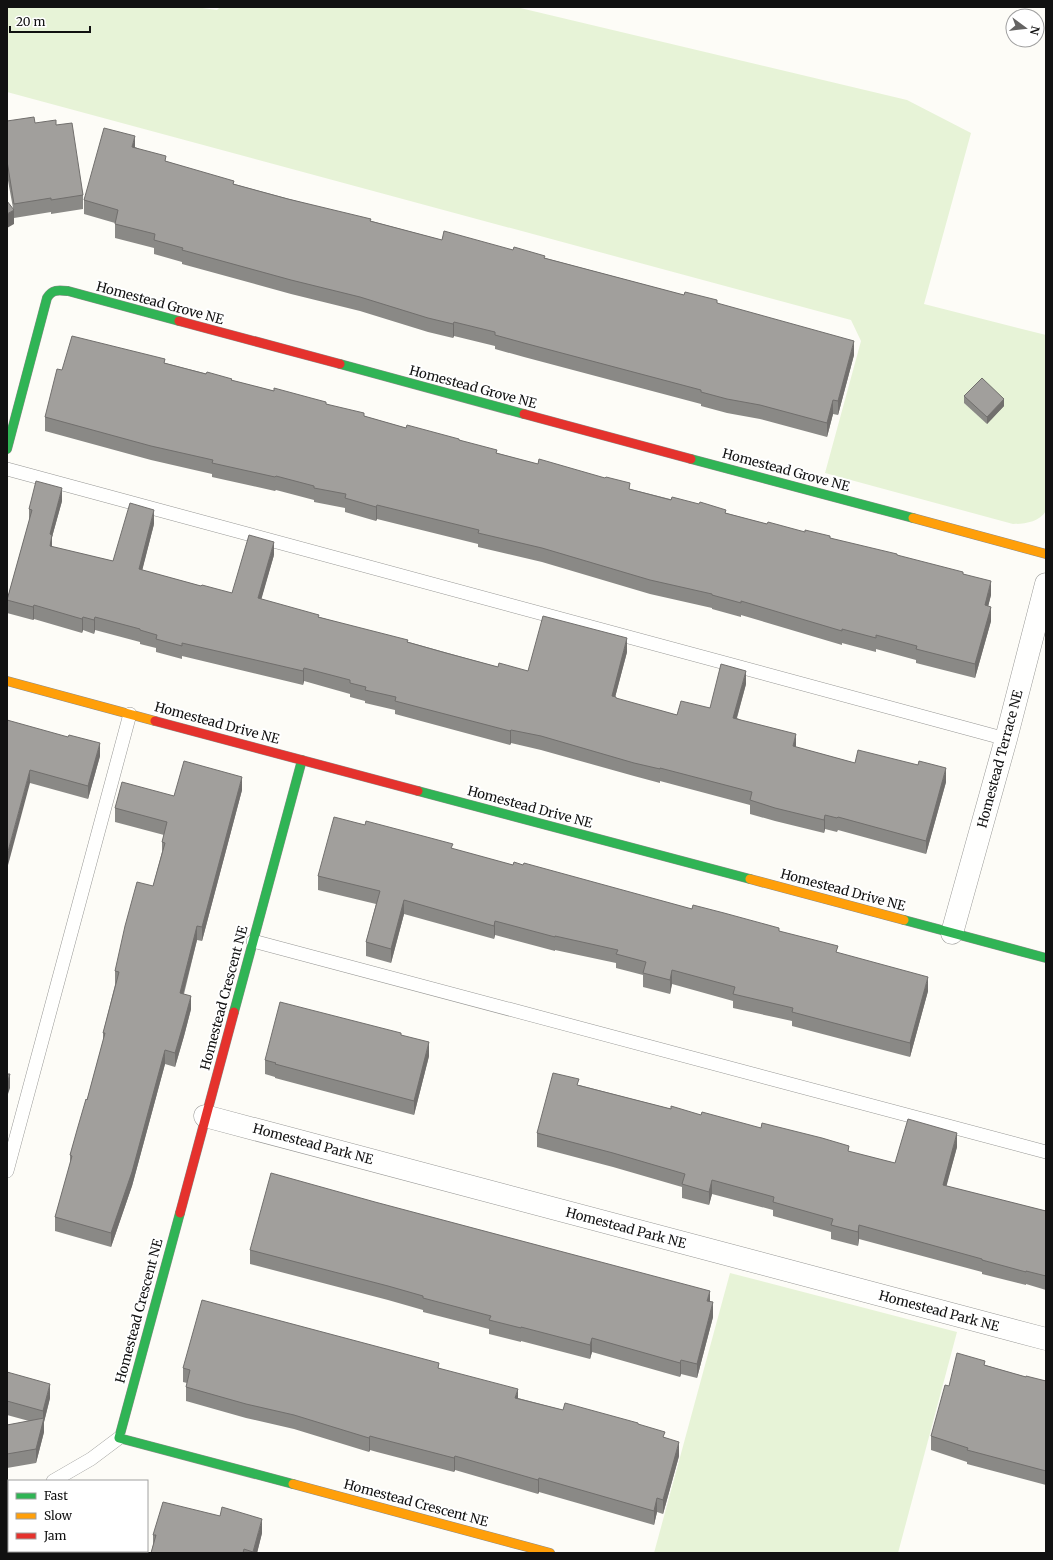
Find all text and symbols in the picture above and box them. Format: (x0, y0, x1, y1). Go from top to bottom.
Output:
scale bar (10, 8, 90, 34)
north arrow (1005, 8, 1045, 48)
text: 20 m (16, 14, 45, 29)
text: N (1027, 25, 1043, 37)
street label: Homestead Grove NE (94, 278, 226, 328)
street label: Homestead Grove NE (407, 362, 539, 412)
street label: Homestead Grove NE (720, 445, 852, 495)
street label: Homestead Terrace NE (973, 687, 1027, 830)
street label: Homestead Drive NE (153, 698, 282, 748)
street label: Homestead Drive NE (466, 782, 595, 832)
street label: Homestead Drive NE (779, 865, 908, 915)
street label: Homestead Crescent NE (197, 923, 252, 1072)
street label: Homestead Park NE (251, 1120, 376, 1168)
street label: Homestead Park NE (564, 1204, 689, 1252)
street label: Homestead Crescent NE (112, 1236, 167, 1385)
street label: Homestead Park NE (877, 1287, 1002, 1335)
street label: Homestead Crescent NE (342, 1476, 491, 1531)
legend (8, 1480, 148, 1552)
text: Fast (44, 1488, 68, 1503)
text: Slow (44, 1508, 73, 1523)
text: Jam (43, 1528, 67, 1543)

